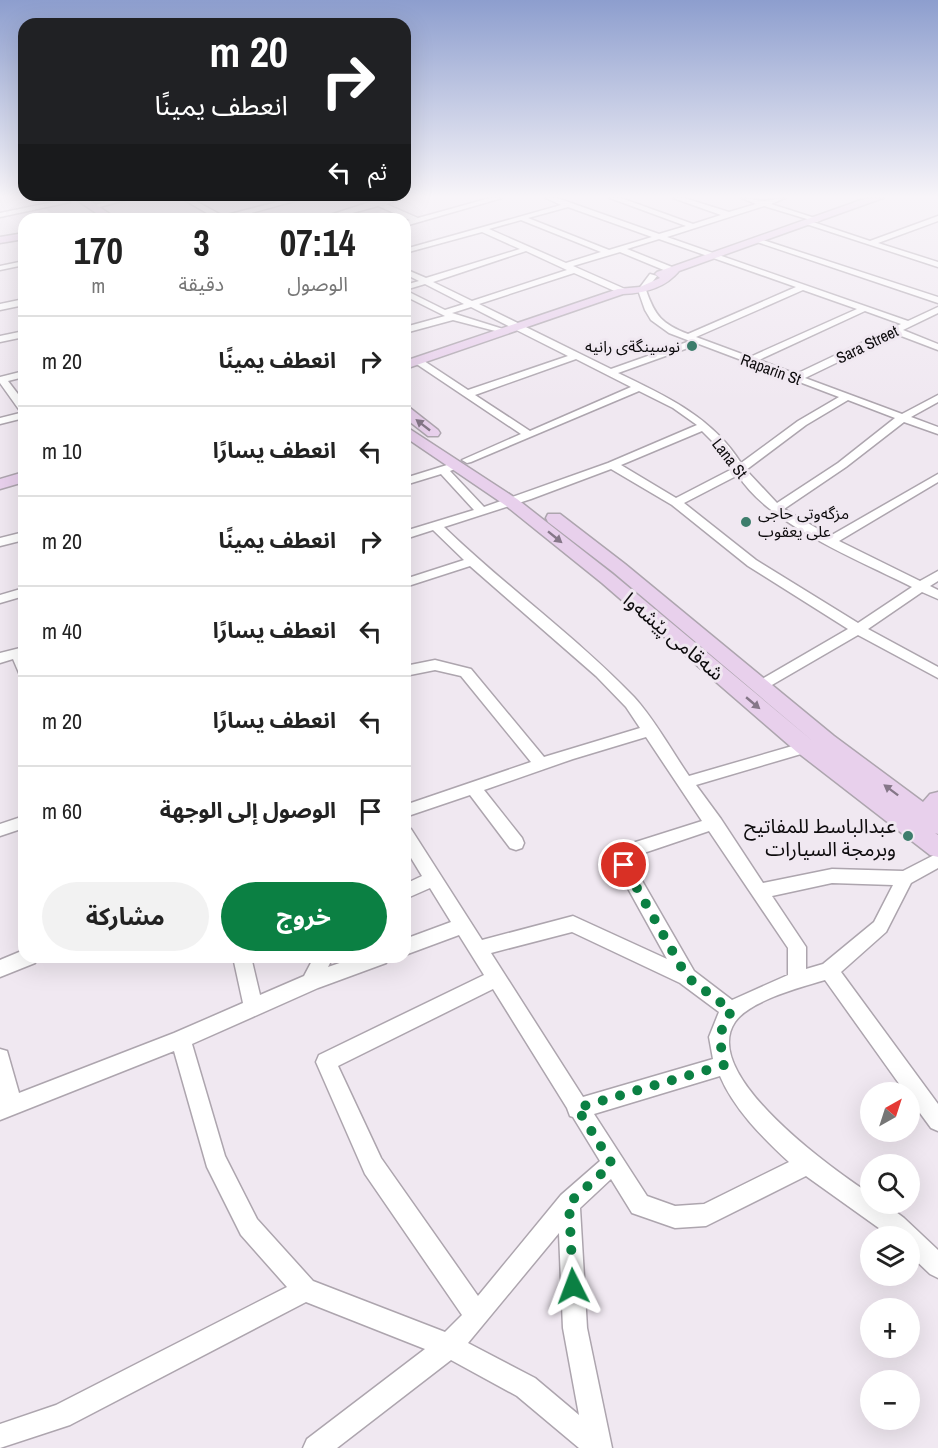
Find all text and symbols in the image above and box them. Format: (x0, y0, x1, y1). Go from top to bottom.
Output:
text: 20 m (209, 24, 288, 80)
icon: right (309, 42, 387, 120)
text: انعطف يمينًا (154, 87, 288, 123)
icon: left (323, 156, 356, 189)
text: ثم (368, 157, 387, 187)
text: 3 (193, 219, 210, 267)
text: 07:14 (280, 219, 355, 267)
text: 170 (74, 227, 123, 275)
text: دقيقة (179, 270, 224, 297)
text: الوصول (287, 270, 348, 297)
text: m (91, 272, 105, 299)
street label: Sara Street (832, 319, 902, 368)
place label: نوسينگةى رانيه (585, 335, 680, 357)
marker: نوسينگةى رانيه (685, 339, 699, 353)
text: انعطف يمينًا (218, 345, 336, 375)
icon: right (354, 345, 387, 378)
text: 20 m (42, 346, 82, 376)
street label: Raparin St (738, 348, 805, 390)
one-way arrow (415, 419, 431, 432)
street label: Lana St (707, 433, 753, 483)
text: انعطف يسارًا (213, 435, 336, 465)
icon: left (354, 435, 387, 468)
text: 10 m (42, 436, 82, 466)
place label: مزگەوتی حاجی علی یعقوب (758, 502, 849, 542)
marker: مزگەوتی حاجی علی یعقوب (739, 515, 753, 529)
text: انعطف يمينًا (218, 525, 336, 555)
icon: right (354, 525, 387, 558)
text: 20 m (42, 526, 82, 556)
one-way arrow (547, 530, 562, 543)
street label: شەقامی پێشەوا (618, 586, 730, 686)
text: انعطف يسارًا (213, 615, 336, 645)
icon: left (354, 615, 387, 648)
text: 40 m (42, 616, 82, 646)
one-way arrow (745, 696, 761, 709)
text: انعطف يسارًا (213, 705, 336, 735)
icon: left (354, 705, 387, 738)
text: 20 m (42, 706, 82, 736)
one-way arrow (884, 785, 899, 797)
text: الوصول إلى الوجهة (160, 795, 336, 825)
icon: arrive (354, 795, 387, 828)
text: 60 m (42, 796, 82, 826)
place label: عبدالباسط للمفاتيح وبرمجة السيارات (744, 812, 896, 862)
marker: عبدالباسط للمفاتيح وبرمجة السيارات (901, 829, 915, 843)
pin (598, 839, 649, 890)
icon: arrive (607, 848, 640, 881)
button: مشاركة (42, 882, 209, 951)
button: خروج (221, 882, 387, 951)
north arrow (860, 1082, 920, 1142)
map controls (860, 1082, 920, 1430)
button: search (860, 1154, 920, 1214)
button: layers (860, 1226, 920, 1286)
position arrow (541, 1254, 605, 1318)
button: + (860, 1298, 920, 1358)
button: − (860, 1370, 920, 1430)

